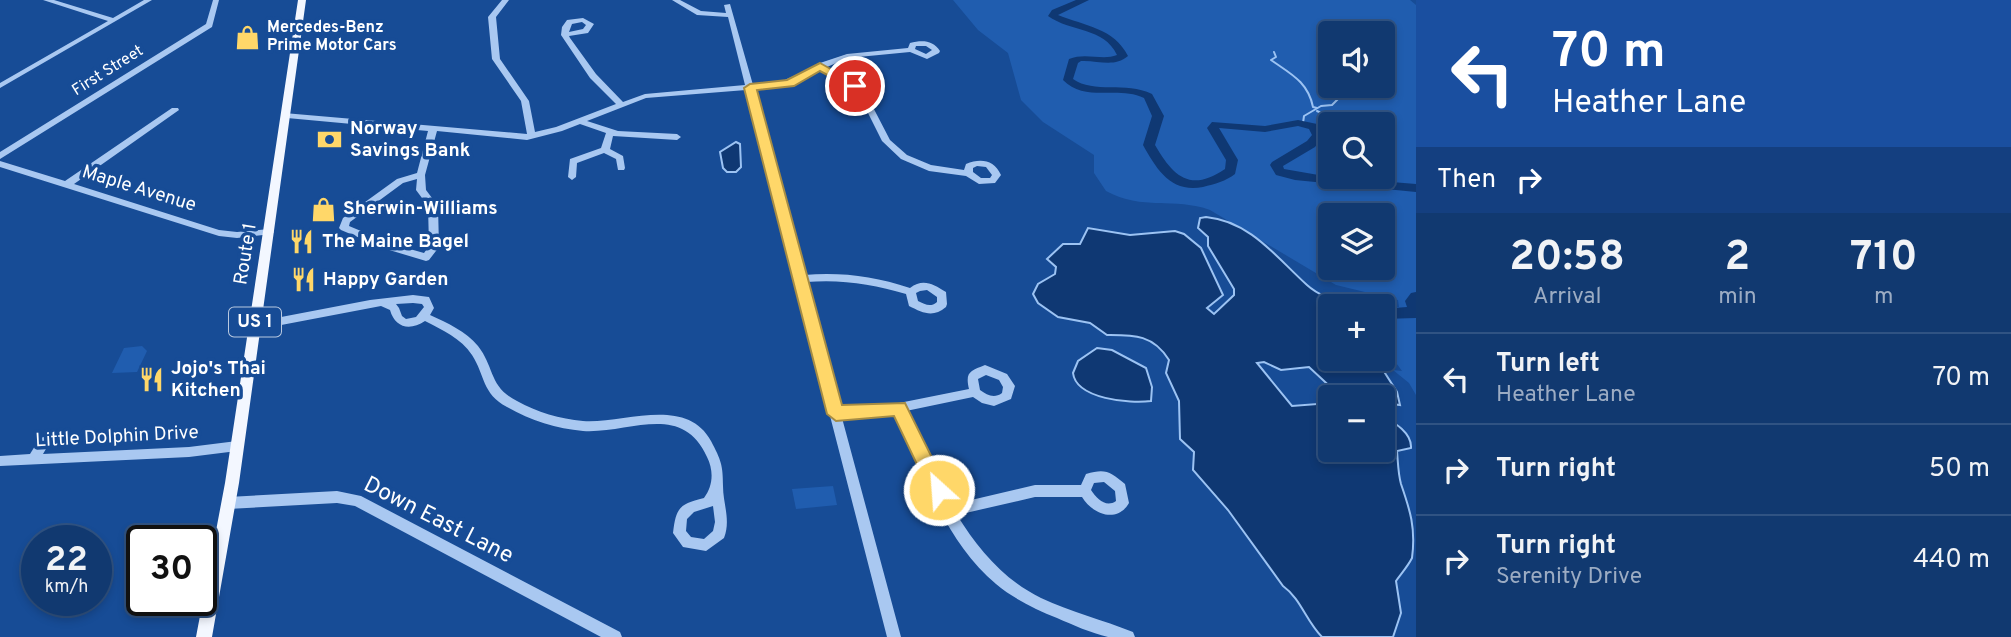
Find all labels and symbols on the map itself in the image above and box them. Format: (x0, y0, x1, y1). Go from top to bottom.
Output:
place label: Mercedes-Benz Prime Motor Cars (267, 18, 397, 56)
shop icon: Mercedes-Benz Prime Motor Cars (233, 23, 261, 51)
street label: First Street (69, 41, 147, 101)
pin (825, 56, 885, 116)
place label: Norway Savings Bank (350, 117, 471, 163)
bank icon: Norway Savings Bank (316, 126, 344, 154)
street label: Maple Avenue (79, 160, 199, 218)
shop icon: Sherwin-Williams (309, 195, 337, 223)
place label: Sherwin-Williams (343, 197, 498, 221)
street label: Route 1 (229, 221, 263, 287)
restaurant icon: The Maine Bagel (288, 228, 316, 256)
place label: The Maine Bagel (322, 230, 469, 254)
restaurant icon: Happy Garden (289, 266, 317, 294)
place label: Happy Garden (323, 268, 448, 292)
road number: US 1 (229, 308, 281, 336)
place label: Jojo's Thai Kitchen (171, 357, 266, 403)
restaurant icon: Jojo's Thai Kitchen (137, 366, 165, 394)
street label: Little Dolphin Drive (35, 421, 199, 453)
position arrow (902, 453, 976, 527)
street label: Down East Lane (358, 471, 518, 571)
speed limit sign: 30 (126, 525, 217, 616)

